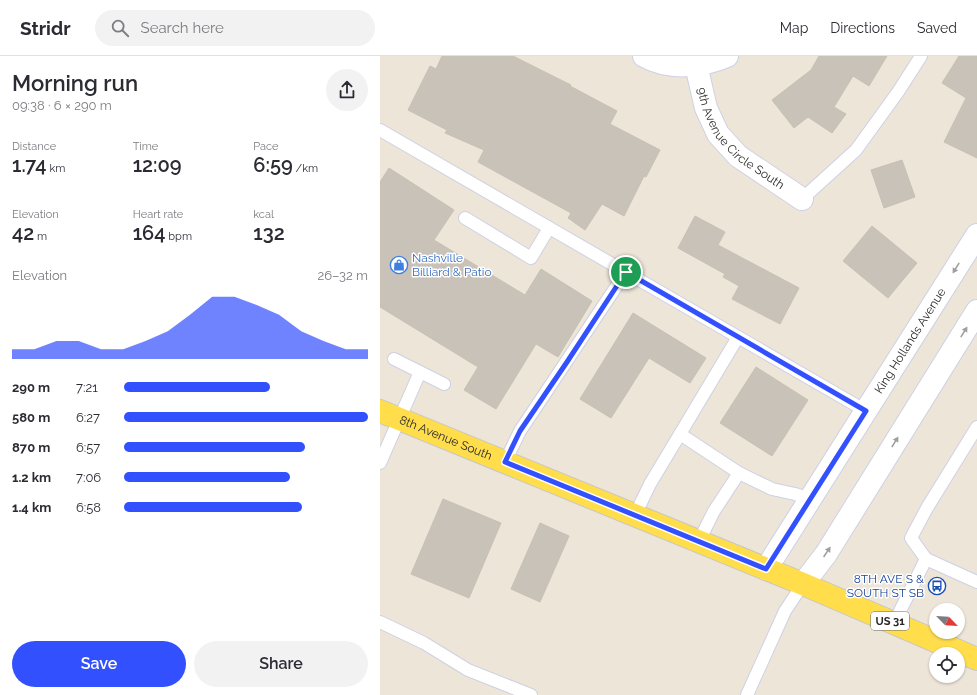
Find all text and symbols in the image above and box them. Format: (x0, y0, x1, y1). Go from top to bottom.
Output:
search box (95, 10, 375, 46)
text: Stridr (20, 17, 71, 39)
icon: search (109, 17, 131, 39)
text: Search here (141, 19, 224, 37)
text: Map (780, 20, 808, 36)
text: Directions (830, 20, 895, 36)
text: Saved (917, 20, 957, 36)
button: share (326, 69, 368, 111)
text: Morning run (12, 70, 138, 96)
street label: 9th Avenue Circle South (694, 86, 787, 192)
text: 09:38 · 6 × 290 m (12, 98, 112, 113)
text: Distance (12, 140, 56, 153)
text: Time (133, 140, 158, 153)
text: Pace (253, 140, 279, 153)
text: 1.74 (12, 153, 47, 177)
text: 12:09 (133, 153, 182, 177)
text: 6:59 (253, 153, 293, 177)
text: km (47, 162, 65, 175)
text: /km (293, 162, 318, 175)
text: Elevation (12, 208, 59, 221)
text: Heart rate (133, 208, 183, 221)
text: kcal (253, 208, 274, 221)
text: 42 (12, 221, 34, 245)
text: 164 (133, 221, 166, 245)
text: 132 (253, 221, 285, 245)
text: m (34, 230, 47, 243)
text: bpm (166, 230, 192, 243)
place label: Nashville Billiard & Patio (412, 251, 492, 279)
shop icon: Nashville Billiard & Patio (389, 255, 409, 275)
pin (609, 255, 643, 289)
icon: arrive (615, 261, 637, 283)
one-way arrow (952, 263, 960, 273)
text: Elevation (12, 268, 67, 283)
text: 26–32 m (317, 268, 368, 283)
street label: King Hollands Avenue (872, 285, 949, 396)
one-way arrow (960, 327, 968, 337)
text: 290 m (12, 380, 50, 395)
text: 7:21 (76, 380, 98, 395)
text: 580 m (12, 410, 50, 425)
text: 6:27 (76, 410, 100, 425)
street label: 8th Avenue South (397, 413, 494, 463)
one-way arrow (892, 436, 899, 448)
text: 870 m (12, 440, 50, 455)
text: 6:57 (76, 440, 100, 455)
text: 1.2 km (12, 470, 51, 485)
text: 7:06 (76, 470, 101, 485)
text: 1.4 km (12, 500, 51, 515)
text: 6:58 (76, 500, 101, 515)
one-way arrow (823, 547, 830, 558)
place label: 8TH AVE S & SOUTH ST SB (847, 572, 924, 600)
bus stop icon: 8TH AVE S & SOUTH ST SB (927, 576, 947, 596)
north arrow (929, 603, 965, 639)
map controls (929, 603, 965, 683)
road number: US 31 (871, 612, 909, 630)
button: Save (12, 641, 186, 687)
button: Share (194, 641, 368, 687)
button: locate (929, 647, 965, 683)

